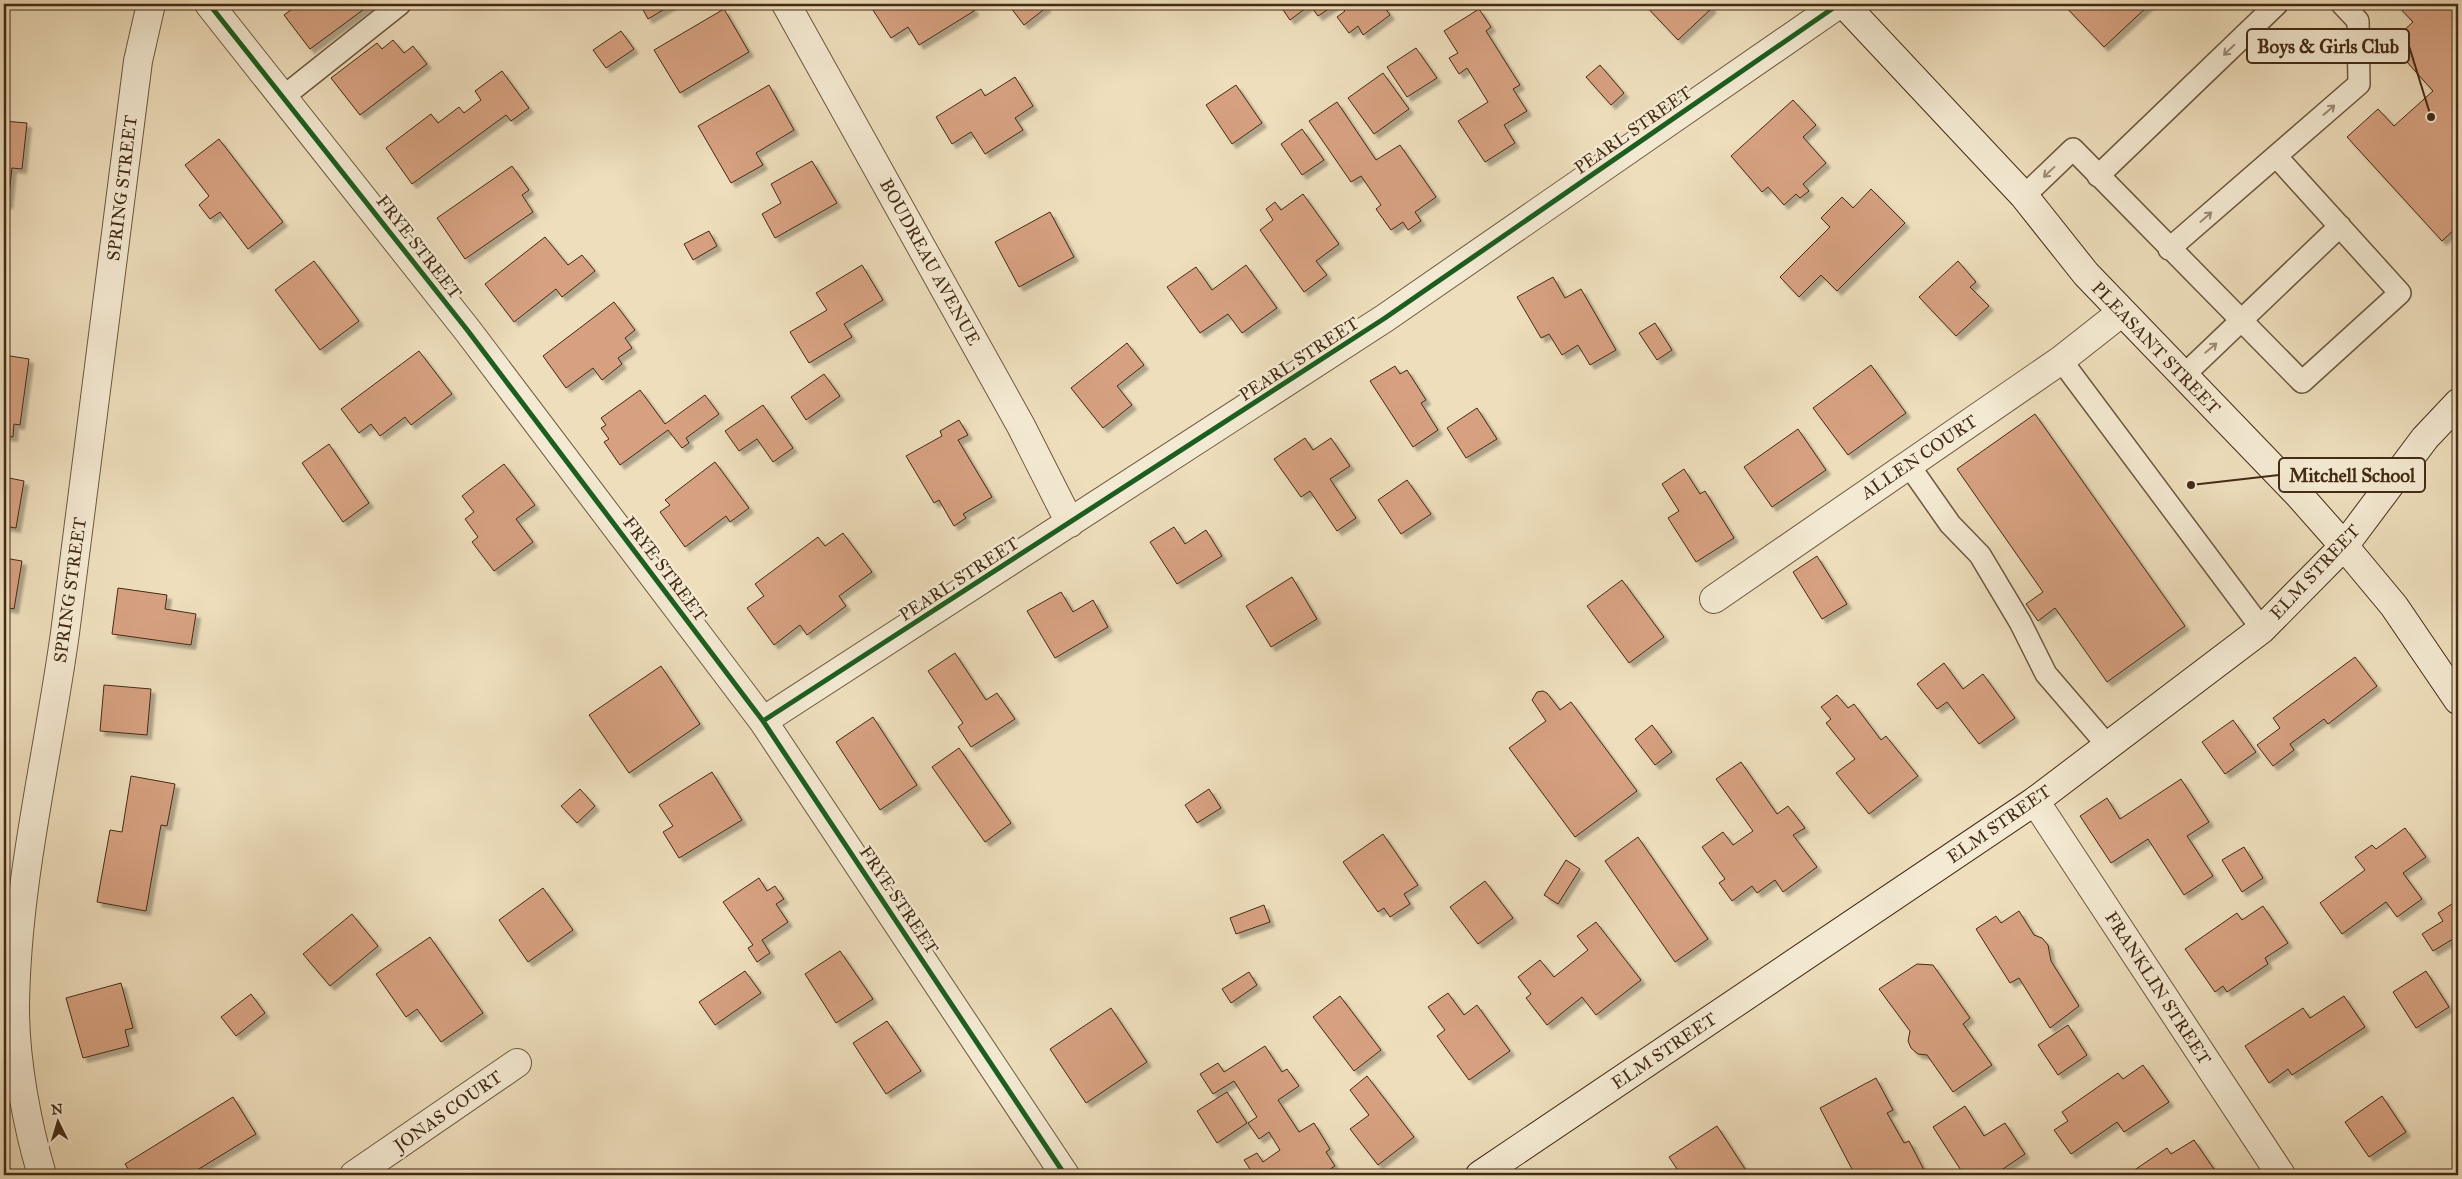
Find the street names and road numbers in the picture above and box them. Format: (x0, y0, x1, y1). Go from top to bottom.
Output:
street label: PEARL STREET (1570, 81, 1696, 179)
street label: SPRING STREET (102, 114, 142, 262)
street label: BOUDREAU AVENUE (875, 175, 985, 349)
street label: FRYE STREET (372, 191, 466, 303)
street label: PLEASANT STREET (2087, 277, 2225, 419)
street label: PEARL STREET (1235, 312, 1363, 406)
street label: ALLEN COURT (1856, 410, 1981, 505)
street label: FRYE STREET (618, 512, 712, 626)
street label: SPRING STREET (49, 516, 91, 664)
street label: ELM STREET (2265, 520, 2365, 624)
street label: PEARL STREET (895, 532, 1023, 626)
street label: ELM STREET (1943, 780, 2055, 868)
street label: FRYE STREET (855, 842, 943, 958)
street label: FRANKLIN STREET (2100, 907, 2216, 1069)
street label: ELM STREET (1607, 1008, 1721, 1094)
street label: JONAS COURT (388, 1066, 507, 1158)

